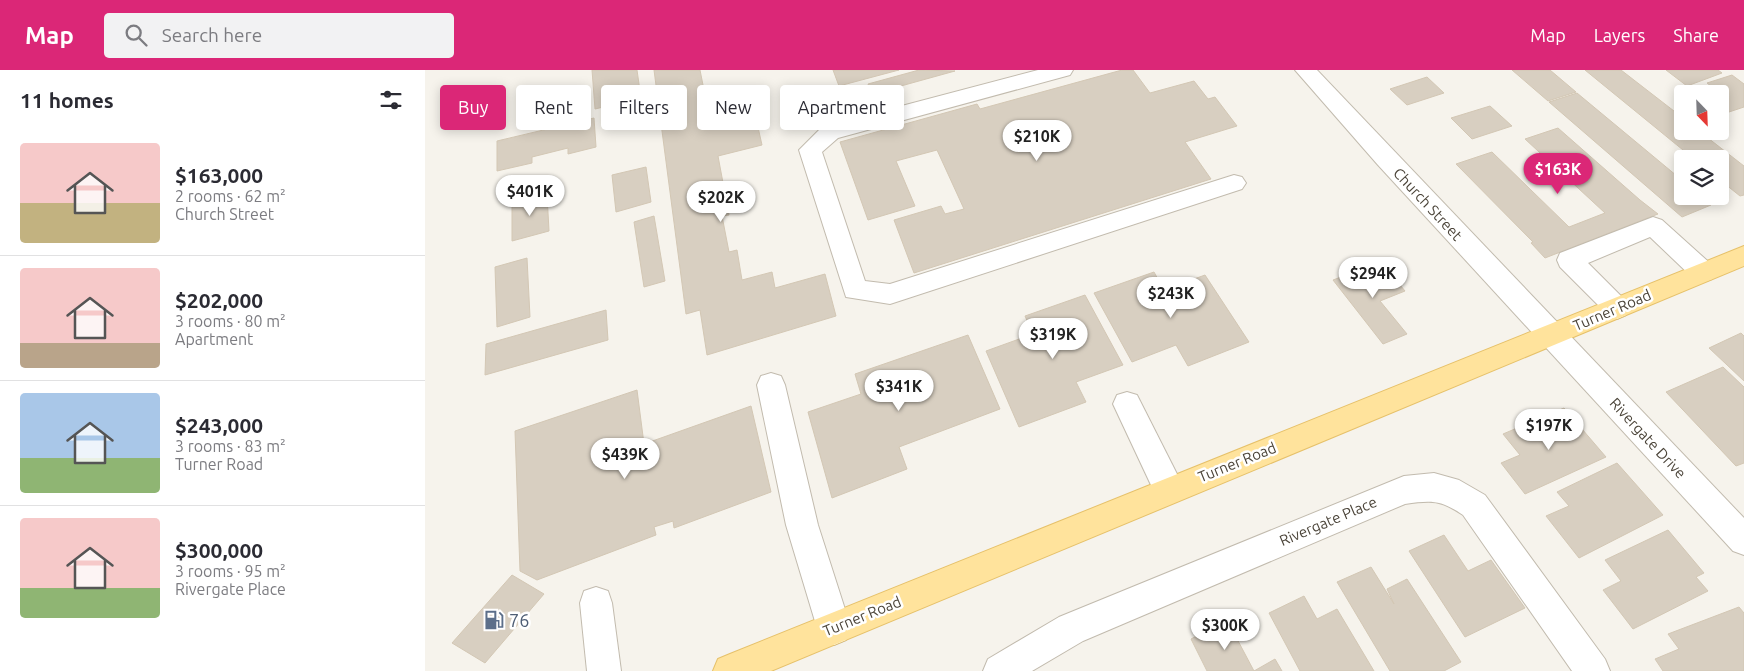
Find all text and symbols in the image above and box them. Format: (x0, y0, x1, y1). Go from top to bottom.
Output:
search box (104, 13, 454, 58)
icon: search (122, 21, 150, 49)
text: Map (25, 22, 74, 49)
text: Search here (162, 24, 262, 46)
text: Map (1530, 25, 1566, 45)
text: Layers (1594, 25, 1645, 45)
text: Share (1673, 25, 1719, 45)
chip: Buy (440, 85, 506, 130)
chip: Rent (516, 85, 591, 130)
chip: Filters (601, 85, 687, 130)
chip: New (697, 85, 770, 130)
chip: Apartment (780, 85, 904, 130)
north arrow (1674, 85, 1729, 140)
map controls (1674, 85, 1729, 205)
icon: filters (377, 86, 405, 114)
text: 11 homes (20, 88, 114, 112)
pin: $210K (1002, 119, 1072, 162)
text: $210K (1014, 127, 1060, 145)
button: layers (1674, 150, 1729, 205)
pin: $163K (1523, 152, 1593, 195)
text: $163K (1535, 160, 1581, 178)
icon: home (60, 163, 120, 223)
text: $163,000 (175, 163, 263, 187)
street label: Church Street (1390, 164, 1466, 244)
pin: $401K (495, 174, 565, 217)
pin: $202K (686, 180, 756, 223)
text: $401K (507, 182, 553, 200)
text: 2 rooms · 62 m² (175, 187, 286, 205)
text: $202K (698, 188, 744, 206)
text: Church Street (175, 205, 274, 223)
pin: $294K (1338, 256, 1408, 299)
text: $294K (1350, 264, 1396, 282)
pin: $243K (1136, 276, 1206, 319)
text: $243K (1148, 284, 1194, 302)
street label: Turner Road (1571, 286, 1653, 334)
icon: home (60, 288, 120, 348)
text: $202,000 (175, 288, 263, 312)
text: 3 rooms · 80 m² (175, 312, 286, 330)
pin: $319K (1018, 318, 1088, 360)
text: $319K (1030, 325, 1076, 343)
text: Apartment (175, 330, 253, 348)
pin: $341K (864, 370, 934, 412)
text: $341K (876, 377, 922, 395)
street label: Rivergate Drive (1606, 394, 1690, 482)
pin: $197K (1514, 408, 1584, 451)
icon: home (60, 413, 120, 473)
text: $243,000 (175, 413, 263, 437)
text: $197K (1526, 416, 1572, 434)
text: 3 rooms · 83 m² (175, 437, 286, 455)
pin: $439K (590, 438, 660, 480)
street label: Turner Road (1195, 439, 1279, 485)
text: $439K (602, 445, 648, 463)
text: Turner Road (175, 455, 263, 473)
street label: Rivergate Place (1277, 493, 1379, 549)
icon: home (60, 538, 120, 598)
text: $300,000 (175, 538, 263, 562)
text: 3 rooms · 95 m² (175, 562, 286, 580)
text: Rivergate Place (175, 580, 286, 598)
street label: Turner Road (820, 593, 904, 639)
pin: $300K (1190, 608, 1260, 651)
fuel station icon: 76 (483, 609, 505, 631)
place label: 76 (509, 610, 529, 630)
text: $300K (1202, 616, 1248, 634)

